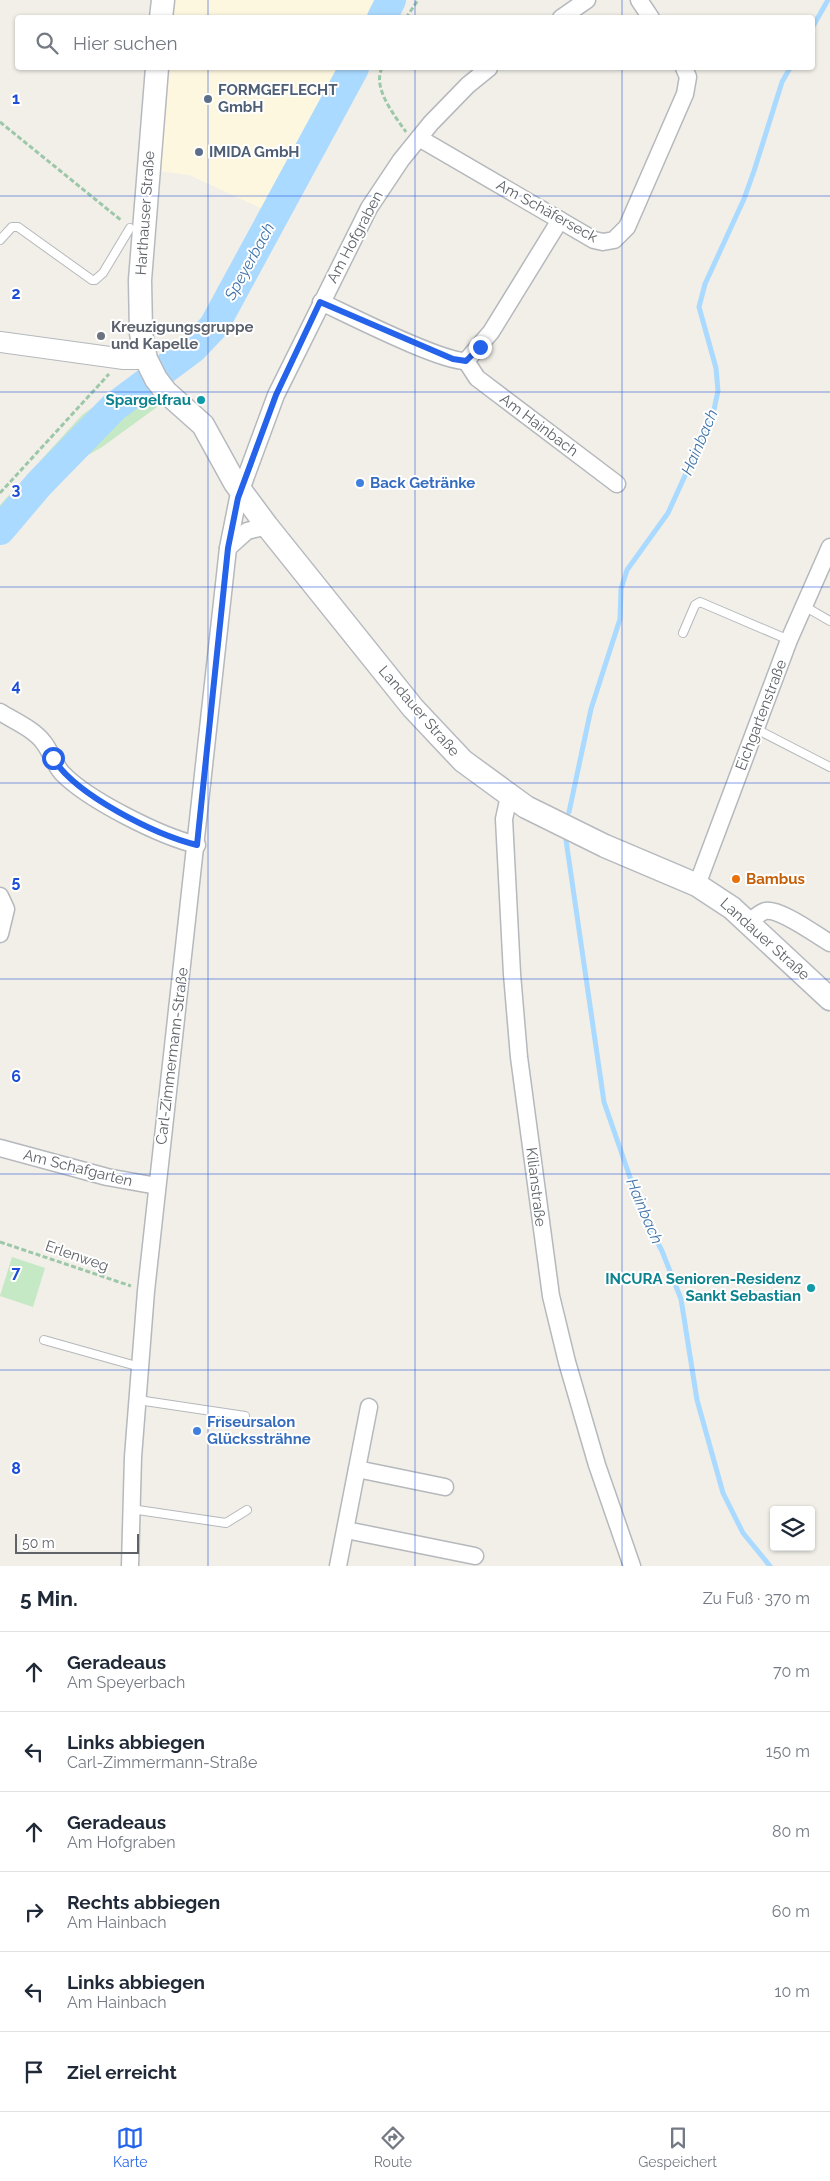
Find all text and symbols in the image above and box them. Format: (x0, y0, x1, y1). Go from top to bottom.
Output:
search box (15, 15, 815, 70)
icon: search (33, 29, 61, 57)
text: Hier suchen (73, 32, 178, 54)
place label: FORMGEFLECHT GmbH (218, 81, 338, 116)
text: 1 (12, 89, 20, 108)
marker: FORMGEFLECHT GmbH (202, 93, 214, 105)
place label: IMIDA GmbH (209, 143, 300, 161)
marker: IMIDA GmbH (193, 146, 205, 158)
street label: Harthauser Straße (132, 150, 158, 276)
street label: Am Schäferseck (493, 176, 601, 246)
street label: Am Hofgraben (323, 188, 387, 286)
water label: Speyerbach (220, 219, 278, 304)
text: 2 (11, 284, 21, 303)
place label: Kreuzigungsgruppe und Kapelle (111, 318, 254, 353)
marker: Kreuzigungsgruppe und Kapelle (95, 330, 107, 342)
route end (469, 336, 492, 359)
street label: Am Hainbach (496, 390, 582, 460)
place label: Spargelfrau (106, 391, 191, 409)
marker: Spargelfrau (195, 394, 207, 406)
water label: Hainbach (677, 406, 722, 478)
place label: Back Getränke (370, 474, 475, 492)
marker: Back Getränke (354, 477, 366, 489)
text: 3 (12, 480, 21, 499)
street label: Eichgartenstraße (732, 657, 790, 773)
street label: Landauer Straße (375, 662, 463, 760)
text: 4 (11, 676, 21, 695)
route start (42, 747, 65, 770)
place label: Bambus (746, 870, 805, 888)
text: 5 (12, 872, 21, 891)
marker: Bambus (730, 873, 742, 885)
street label: Landauer Straße (717, 894, 814, 984)
street label: Carl-Zimmermann-Straße (152, 966, 192, 1146)
text: 6 (11, 1067, 21, 1086)
street label: Am Schafgarten (22, 1146, 134, 1190)
street label: Kilianstraße (522, 1146, 550, 1228)
water label: Hainbach (622, 1175, 667, 1247)
street label: Erlenweg (43, 1237, 111, 1275)
text: 7 (12, 1263, 21, 1282)
place label: INCURA Senioren-Residenz Sankt Sebastian (605, 1270, 801, 1305)
marker: INCURA Senioren-Residenz Sankt Sebastian (805, 1282, 817, 1294)
place label: Friseursalon Glückssträhne (207, 1413, 311, 1448)
marker: Friseursalon Glückssträhne (191, 1425, 203, 1437)
text: 8 (11, 1459, 21, 1478)
map controls (770, 1506, 815, 1551)
button: layers (770, 1506, 815, 1551)
scale bar (15, 1531, 139, 1554)
text: 50 m (22, 1535, 55, 1551)
text: 5 Min. (20, 1586, 78, 1611)
text: Zu Fuß · 370 m (703, 1589, 810, 1608)
text: Geradeaus (67, 1651, 166, 1673)
icon: ahead (20, 1658, 48, 1686)
text: 70 m (773, 1662, 810, 1681)
text: Am Speyerbach (67, 1673, 185, 1692)
text: Links abbiegen (67, 1731, 205, 1753)
icon: left (20, 1738, 48, 1766)
text: 150 m (766, 1742, 810, 1761)
text: Carl-Zimmermann-Straße (67, 1753, 257, 1772)
text: Geradeaus (67, 1811, 166, 1833)
icon: ahead (20, 1818, 48, 1846)
text: 80 m (772, 1822, 810, 1841)
text: Am Hofgraben (67, 1833, 176, 1852)
text: Rechts abbiegen (67, 1891, 220, 1913)
icon: right (20, 1898, 48, 1926)
text: 60 m (772, 1902, 810, 1921)
text: Am Hainbach (67, 1913, 167, 1932)
text: Links abbiegen (67, 1971, 205, 1993)
icon: left (20, 1978, 48, 2006)
text: 10 m (775, 1982, 810, 2001)
text: Am Hainbach (67, 1993, 167, 2012)
icon: arrive (20, 2058, 48, 2086)
text: Ziel erreicht (67, 2061, 177, 2083)
tab: Karte (113, 2124, 147, 2170)
tab: Route (374, 2124, 412, 2170)
tab: Gespeichert (638, 2124, 717, 2170)

